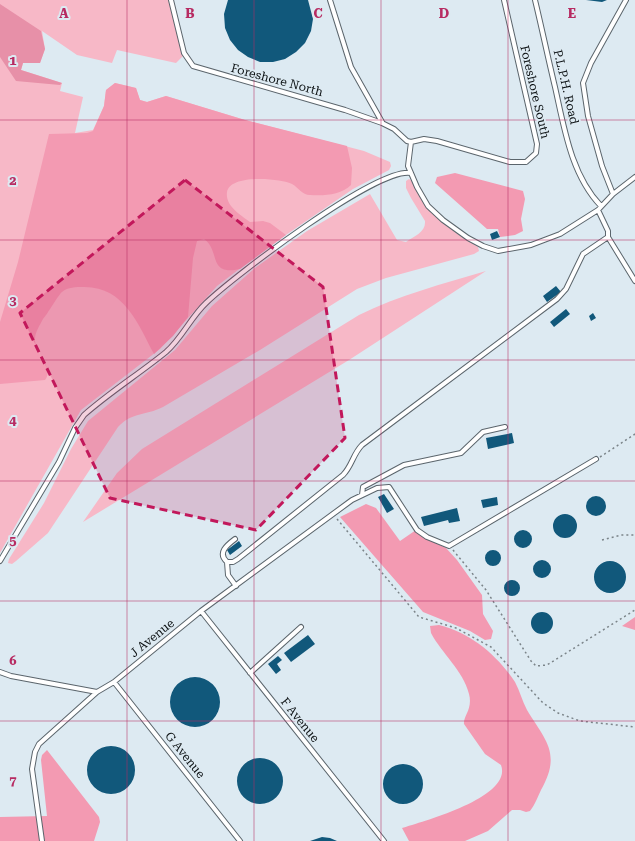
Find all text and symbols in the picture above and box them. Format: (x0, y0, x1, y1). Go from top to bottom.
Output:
text: A (59, 6, 69, 21)
text: B (185, 6, 195, 21)
text: C (313, 6, 323, 21)
text: D (439, 6, 449, 21)
text: E (568, 6, 576, 21)
street label: Foreshore South (517, 44, 553, 140)
street label: P.L.P.H. Road (551, 48, 581, 126)
text: 1 (9, 53, 17, 68)
street label: Foreshore North (229, 61, 325, 99)
text: 2 (9, 173, 17, 188)
text: 3 (9, 293, 17, 308)
text: 4 (9, 413, 17, 428)
text: 5 (9, 533, 17, 548)
street label: J Avenue (127, 616, 177, 660)
text: 6 (9, 653, 17, 668)
street label: F Avenue (278, 695, 322, 745)
street label: G Avenue (162, 729, 208, 781)
text: 7 (9, 773, 17, 788)

